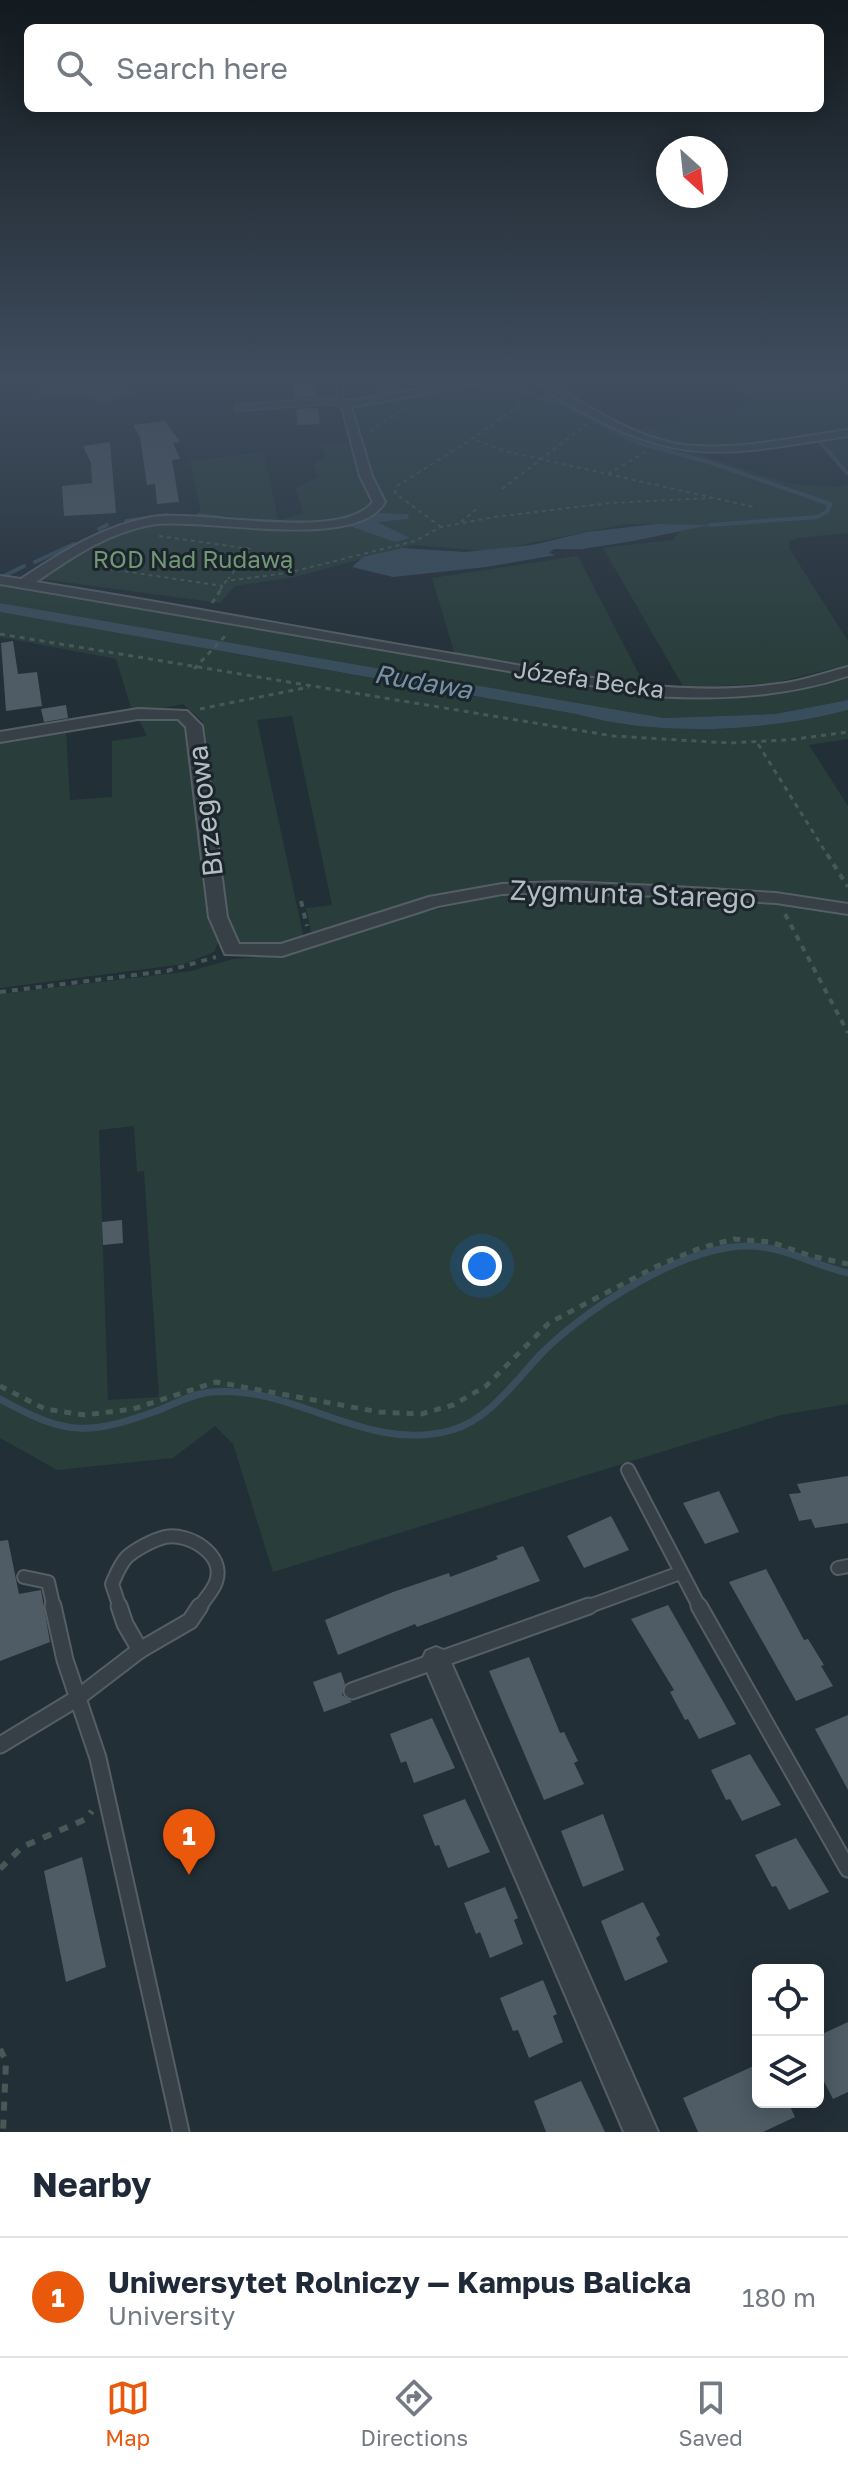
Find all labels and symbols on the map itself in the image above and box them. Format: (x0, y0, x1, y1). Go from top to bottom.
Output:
north arrow (656, 136, 728, 208)
park label: ROD Nad Rudawą (93, 544, 293, 573)
street label: Józefa Becka (512, 654, 666, 703)
water label: Rudawa (372, 658, 476, 706)
street label: Brzegowa (180, 743, 229, 879)
street label: Zygmunta Starego (509, 873, 757, 914)
your location (462, 1246, 502, 1286)
pin: 1 (163, 1809, 215, 1875)

